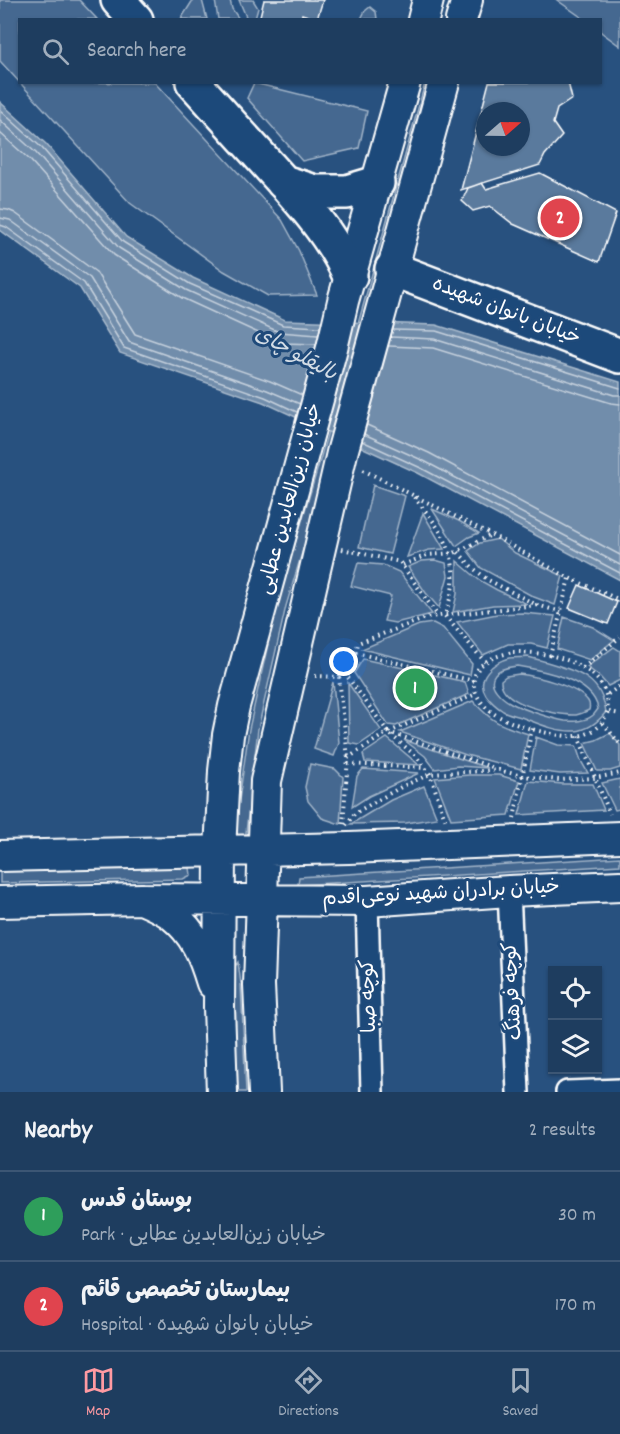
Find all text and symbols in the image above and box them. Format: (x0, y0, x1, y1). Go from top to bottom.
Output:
search box (18, 18, 602, 84)
icon: search (39, 35, 72, 68)
text: Search here (87, 36, 186, 67)
north arrow (476, 102, 530, 156)
pin: 2 (540, 196, 580, 240)
street label: خیابان بانوان شهیده (428, 271, 584, 353)
water label: بالیقلو چای (248, 320, 342, 390)
street label: خیابان زین‌العابدین عطایی (252, 400, 330, 598)
your location (329, 647, 358, 676)
pin: 1 (396, 666, 434, 710)
street label: خیابان برادران شهید نوعی‌اقدم (322, 874, 560, 914)
street label: کوچه فرهنگ (497, 941, 531, 1041)
street label: کوچه صبا (355, 959, 385, 1033)
map controls (548, 966, 602, 1074)
button: locate (548, 966, 602, 1020)
button: layers (548, 1020, 602, 1074)
text: Nearby (24, 1113, 92, 1150)
text: 2 results (529, 1117, 596, 1145)
text: بوستان قدس (81, 1186, 192, 1217)
text: 1 (41, 1202, 46, 1230)
text: 30 m (558, 1202, 596, 1230)
text: Park · خیابان زین‌العابدین عطایی (81, 1222, 326, 1250)
text: بیمارستان تخصصی قائم (81, 1276, 290, 1307)
text: 2 (39, 1292, 48, 1320)
text: 170 m (555, 1292, 596, 1320)
text: Hospital · خیابان بانوان شهیده (81, 1312, 314, 1340)
tab: Map (82, 1364, 115, 1423)
tab: Directions (278, 1364, 339, 1423)
tab: Saved (502, 1364, 538, 1423)

